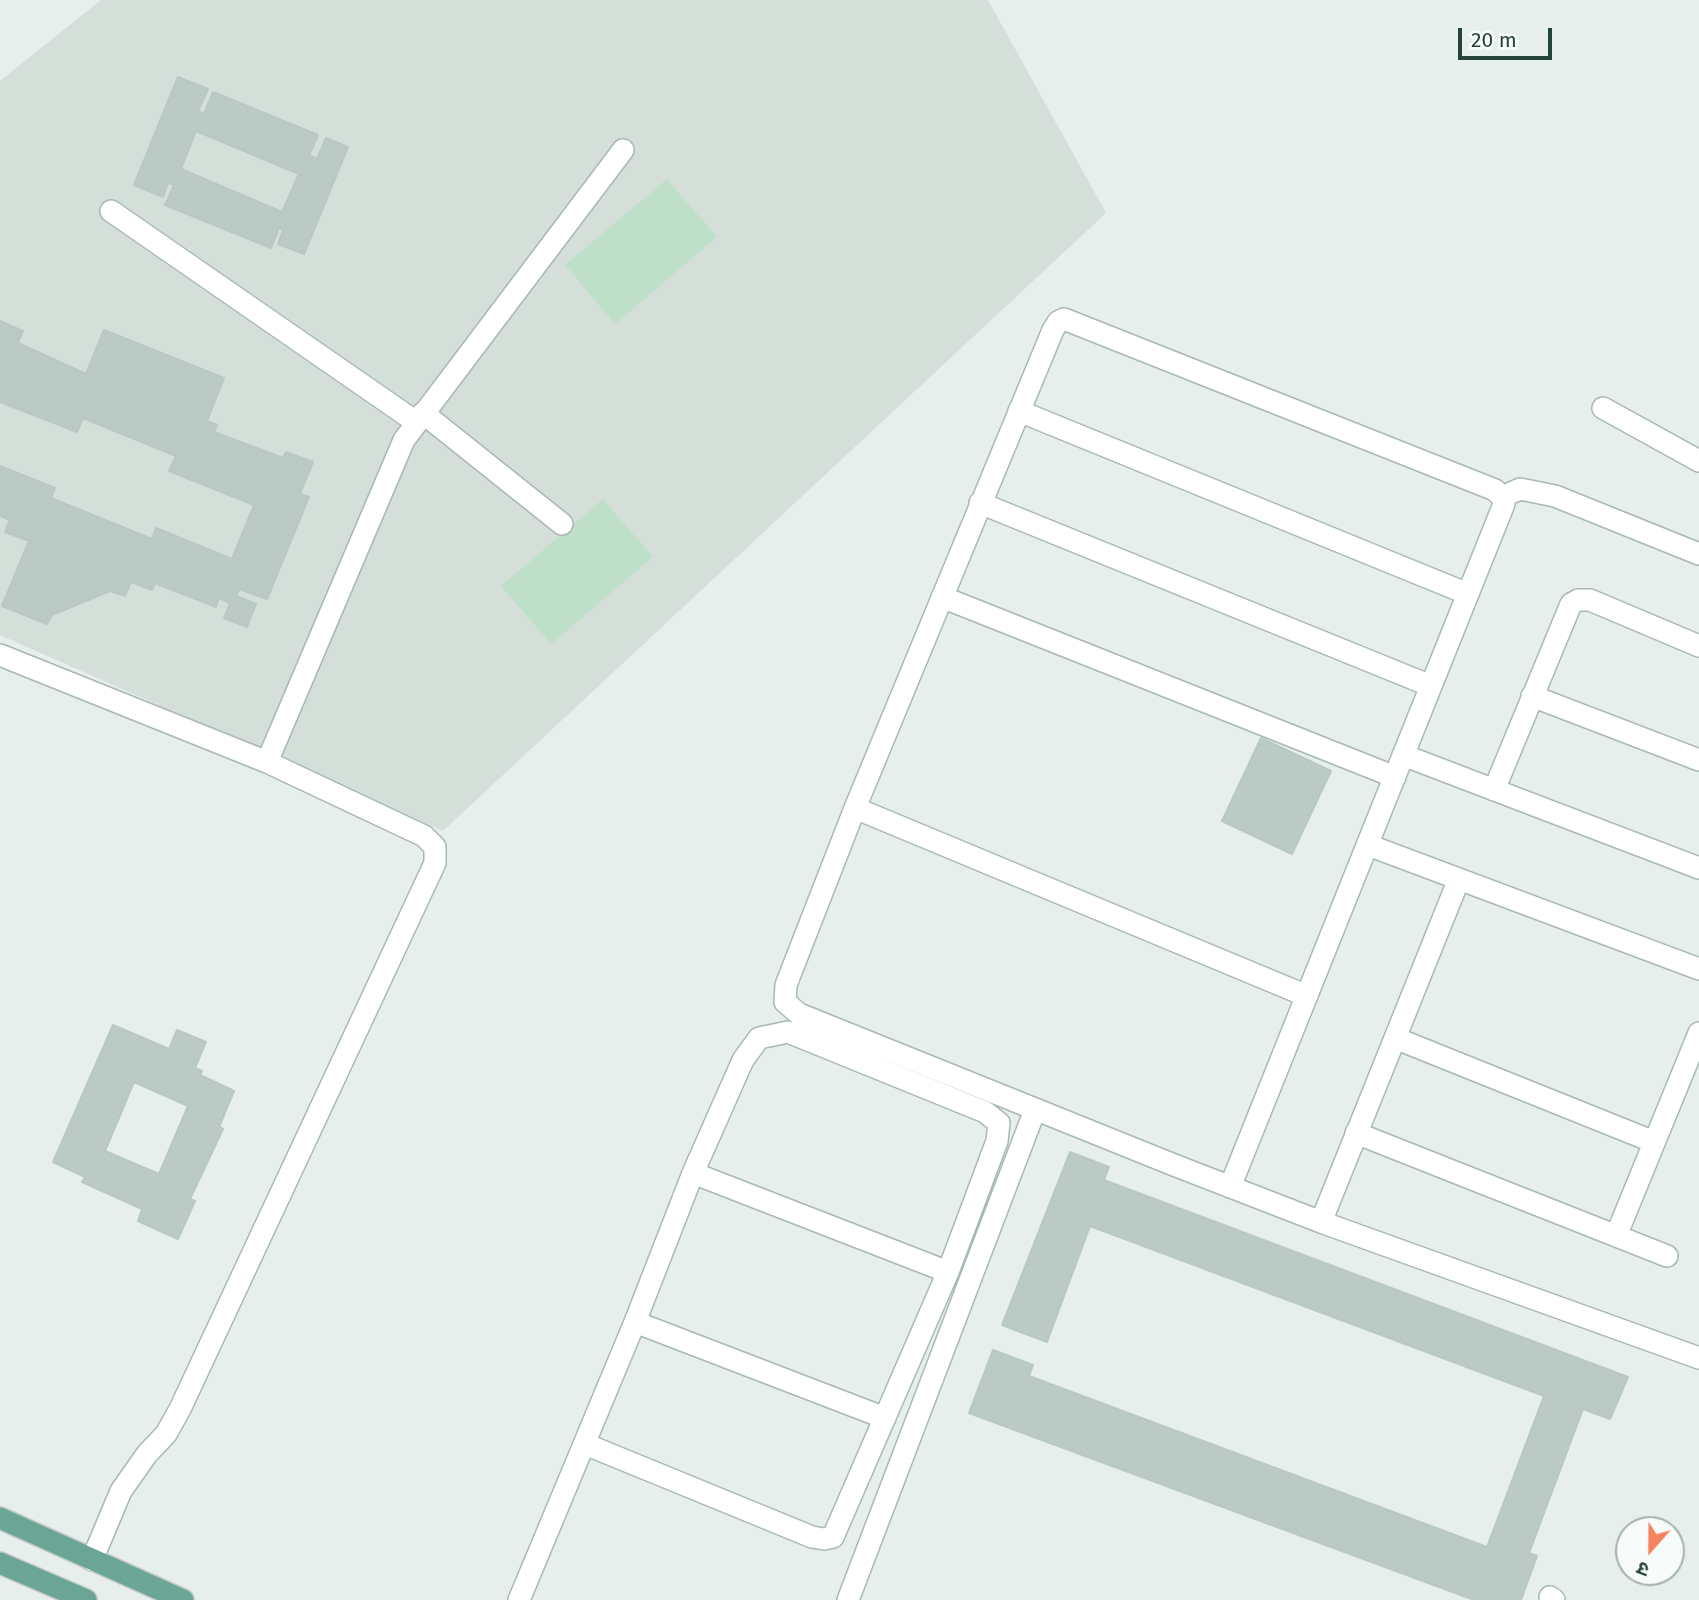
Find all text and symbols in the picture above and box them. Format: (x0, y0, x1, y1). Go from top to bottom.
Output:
scale bar (1461, 14, 1556, 58)
text: 20 m (1471, 27, 1517, 53)
north arrow (1615, 1516, 1685, 1586)
text: उ (1634, 1556, 1652, 1582)

